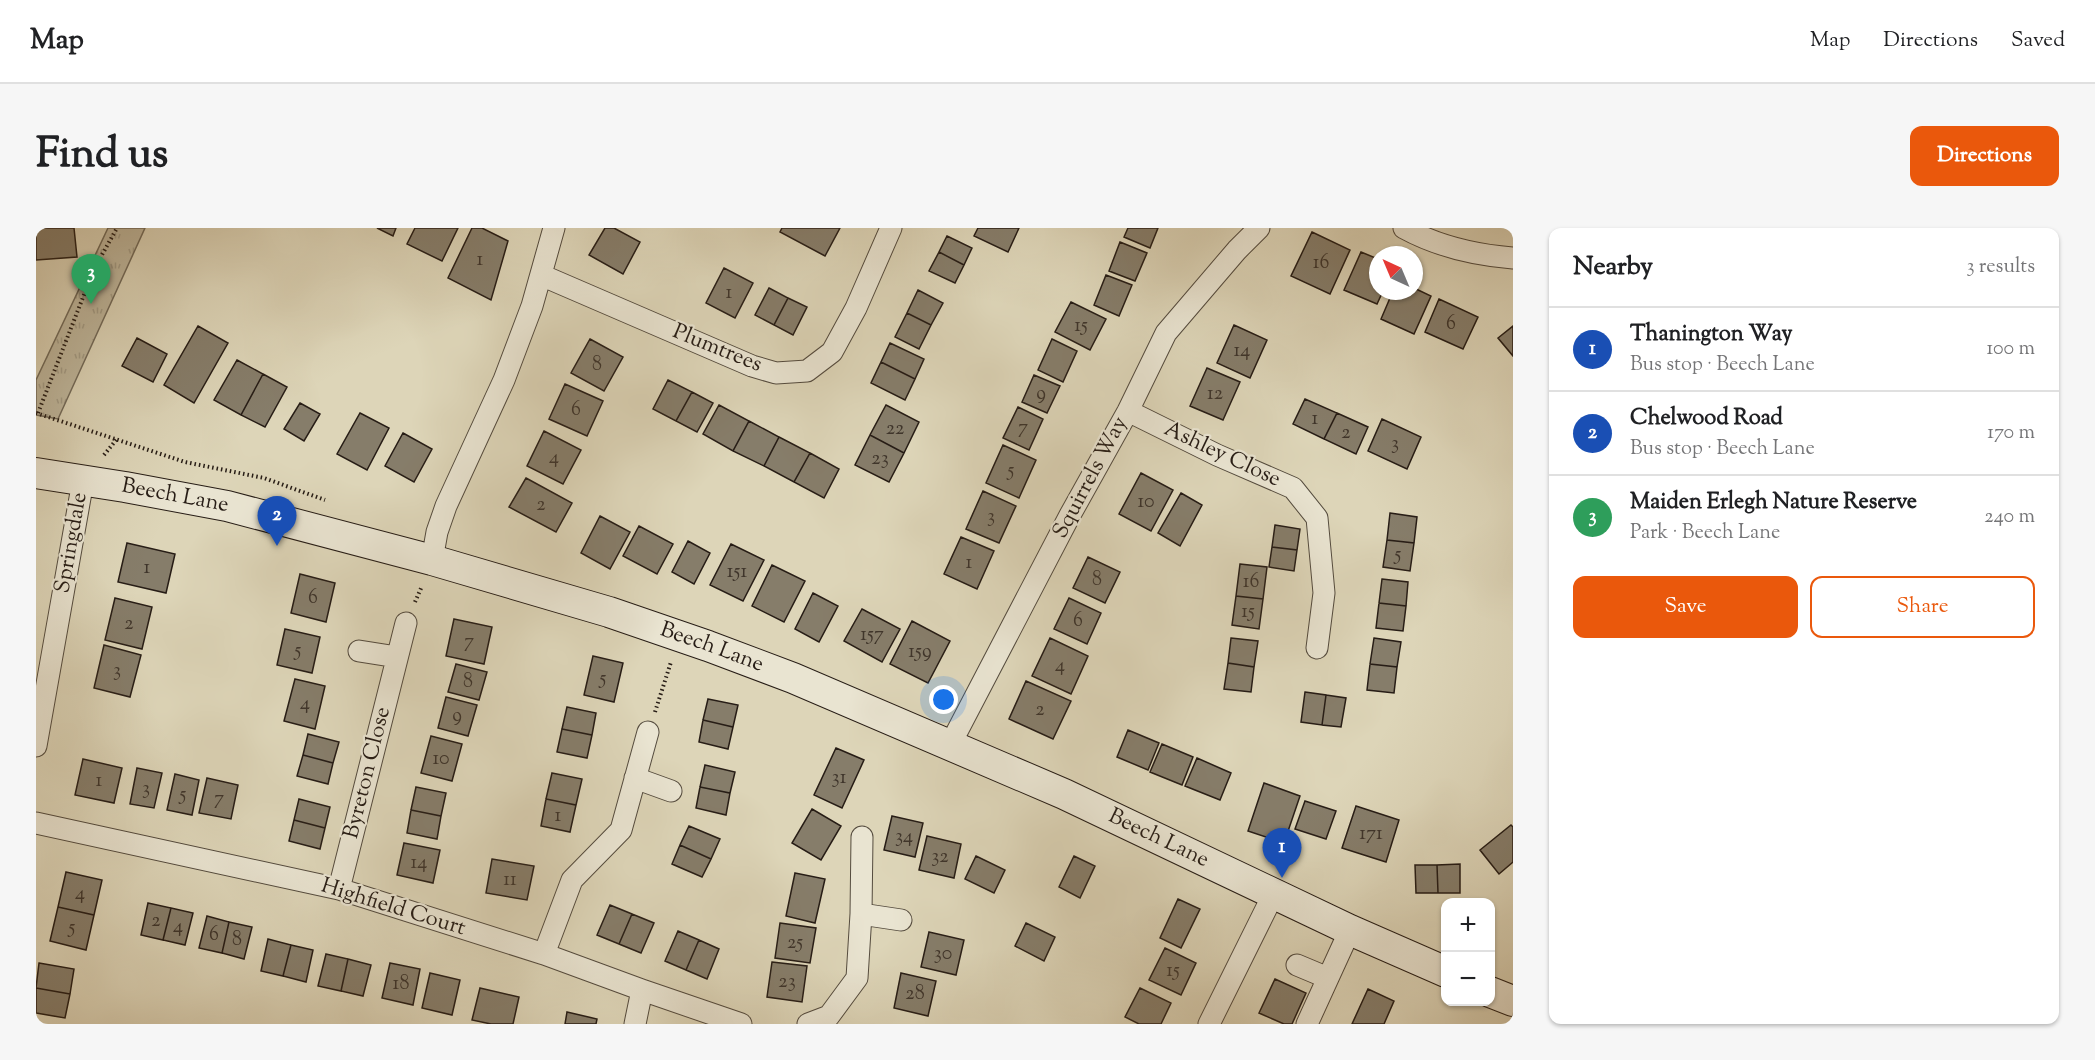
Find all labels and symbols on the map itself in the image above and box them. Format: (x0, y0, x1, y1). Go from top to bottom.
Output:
house number: 1 (477, 246, 484, 275)
north arrow (1369, 246, 1423, 300)
house number: 16 (1313, 249, 1329, 278)
pin: 3 (72, 254, 110, 304)
house number: 1 (726, 279, 733, 308)
house number: 6 (1446, 310, 1456, 339)
house number: 15 (1074, 312, 1088, 341)
street label: Plumtrees (667, 317, 767, 381)
house number: 14 (1234, 337, 1250, 366)
house number: 8 (592, 351, 602, 380)
house number: 9 (1036, 380, 1046, 409)
house number: 12 (1207, 380, 1223, 409)
house number: 6 (571, 396, 581, 425)
house number: 1 (1312, 405, 1319, 434)
street label: Squirrels Way (1045, 411, 1137, 545)
house number: 7 (1018, 414, 1028, 443)
street label: Ashley Close (1158, 414, 1286, 496)
house number: 22 (886, 415, 904, 444)
house number: 2 (1341, 419, 1351, 448)
house number: 3 (1391, 430, 1399, 459)
house number: 4 (549, 444, 559, 473)
house number: 23 (871, 445, 889, 474)
house number: 5 (1007, 457, 1015, 486)
street label: Beech Lane (119, 471, 231, 522)
house number: 10 (1137, 488, 1155, 517)
street label: Springdale (47, 490, 97, 596)
house number: 2 (536, 491, 546, 520)
pin: 2 (258, 496, 296, 546)
house number: 3 (987, 503, 995, 532)
house number: 5 (1394, 541, 1402, 570)
house number: 1 (966, 549, 973, 578)
house number: 1 (144, 554, 151, 583)
house number: 151 (727, 558, 747, 587)
house number: 8 (1092, 566, 1102, 595)
house number: 16 (1243, 568, 1259, 597)
house number: 6 (308, 584, 318, 613)
house number: 15 (1241, 598, 1255, 627)
house number: 6 (1073, 607, 1083, 636)
house number: 2 (124, 610, 134, 639)
street label: Beech Lane (655, 615, 768, 681)
house number: 157 (860, 621, 884, 650)
house number: 7 (464, 628, 474, 657)
house number: 5 (294, 637, 302, 666)
house number: 159 (908, 638, 932, 667)
house number: 4 (1055, 652, 1065, 681)
house number: 3 (113, 657, 121, 686)
house number: 5 (599, 665, 607, 694)
house number: 8 (463, 668, 473, 697)
your location (929, 685, 958, 714)
house number: 4 (300, 690, 310, 719)
house number: 2 (1035, 696, 1045, 725)
house number: 9 (452, 702, 462, 731)
street label: Byreton Close (336, 704, 400, 842)
house number: 10 (432, 745, 450, 774)
house number: 31 (832, 764, 847, 793)
house number: 1 (96, 767, 103, 796)
house number: 3 (142, 775, 150, 804)
house number: 5 (179, 781, 187, 810)
house number: 7 (214, 785, 224, 814)
street label: Beech Lane (1102, 801, 1214, 877)
house number: 1 (555, 802, 562, 831)
house number: 171 (1359, 820, 1383, 849)
house number: 34 (895, 823, 913, 852)
pin: 1 (1262, 828, 1302, 878)
house number: 32 (931, 843, 949, 872)
house number: 14 (411, 849, 427, 878)
house number: 11 (503, 866, 517, 895)
street label: Highfield Court (317, 871, 470, 945)
house number: 4 (75, 880, 85, 909)
house number: 2 (151, 907, 161, 936)
house number: 4 (173, 913, 183, 942)
house number: 5 (68, 914, 76, 943)
house number: 6 (209, 921, 219, 950)
house number: 8 (232, 926, 242, 955)
house number: 25 (787, 929, 803, 958)
house number: 30 (934, 940, 952, 969)
house number: 15 (1166, 957, 1180, 986)
house number: 23 (778, 968, 796, 997)
house number: 18 (393, 970, 409, 999)
house number: 28 (905, 980, 925, 1009)

